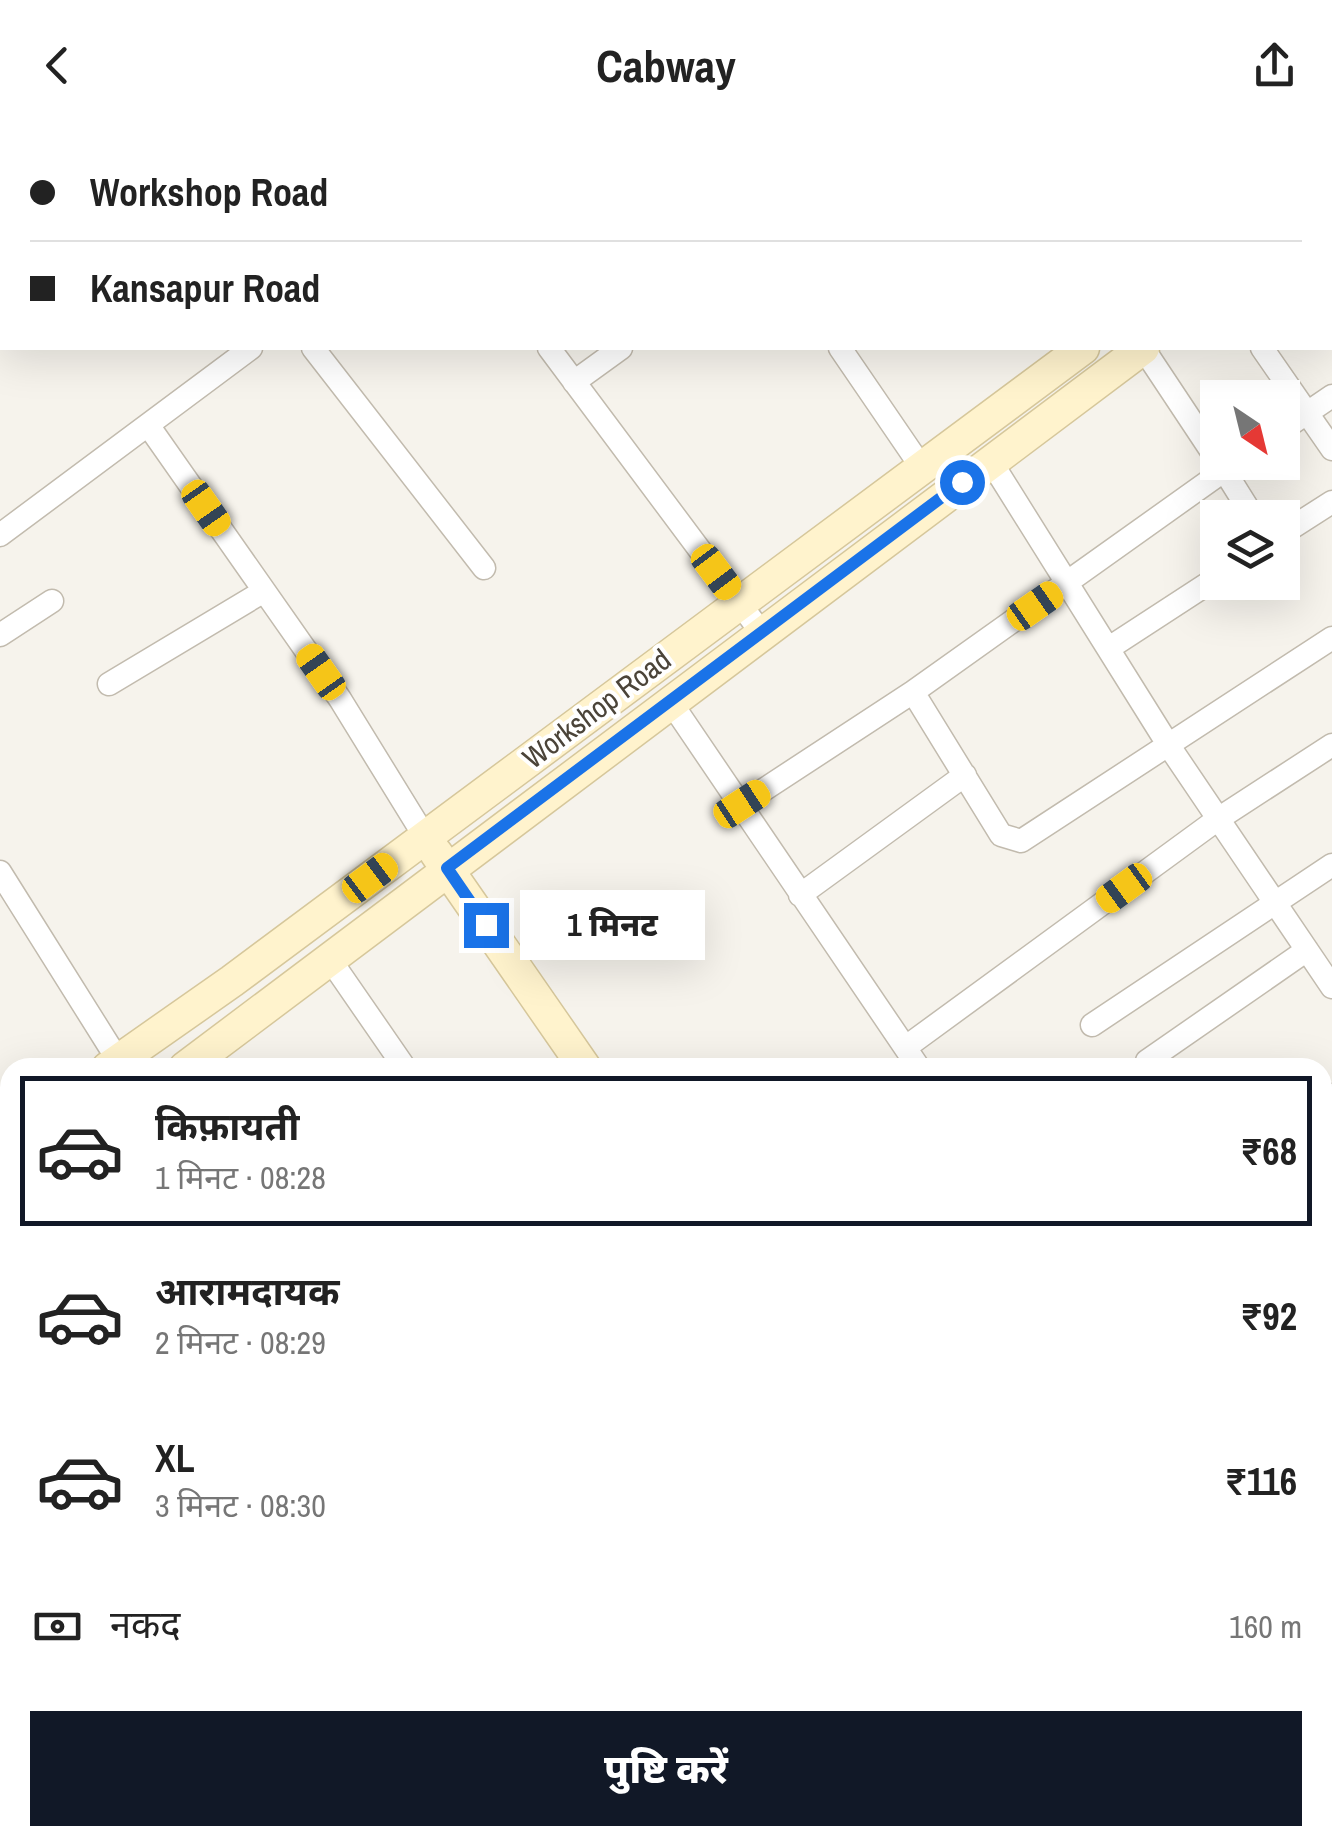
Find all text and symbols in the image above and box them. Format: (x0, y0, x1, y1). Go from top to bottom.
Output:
text: Cabway (596, 35, 736, 96)
icon: back (30, 38, 85, 93)
icon: share (1247, 38, 1302, 93)
text: Workshop Road (90, 167, 328, 218)
text: Kansapur Road (90, 263, 320, 314)
north arrow (1200, 380, 1300, 480)
map controls (1200, 380, 1300, 600)
route start (940, 460, 985, 505)
car (177, 475, 235, 541)
button: layers (1200, 500, 1300, 600)
car (686, 539, 746, 605)
car (1002, 577, 1068, 635)
car (292, 639, 350, 705)
street label: Workshop Road (514, 639, 679, 777)
car (709, 775, 775, 833)
car (337, 848, 403, 908)
car (1091, 858, 1157, 918)
callout: 1 मिनट (521, 890, 706, 960)
route end (464, 903, 509, 948)
text: 1 मिनट (567, 903, 658, 946)
text: किफ़ायती (155, 1101, 299, 1152)
icon: car (35, 1106, 125, 1196)
text: ₹68 (1240, 1126, 1297, 1177)
text: 1 मिनट · 08:28 (155, 1156, 326, 1199)
text: आरामदायक (155, 1266, 339, 1317)
icon: car (35, 1271, 125, 1361)
text: ₹92 (1240, 1291, 1297, 1342)
text: 2 मिनट · 08:29 (155, 1321, 326, 1364)
text: XL (155, 1433, 195, 1484)
icon: car (35, 1436, 125, 1526)
text: ₹116 (1225, 1456, 1297, 1507)
text: 3 मिनट · 08:30 (155, 1484, 326, 1527)
icon: cash (30, 1599, 85, 1654)
text: नकद (110, 1599, 180, 1650)
text: 160 m (1229, 1605, 1302, 1648)
button: पुष्टि करें (30, 1711, 1302, 1826)

